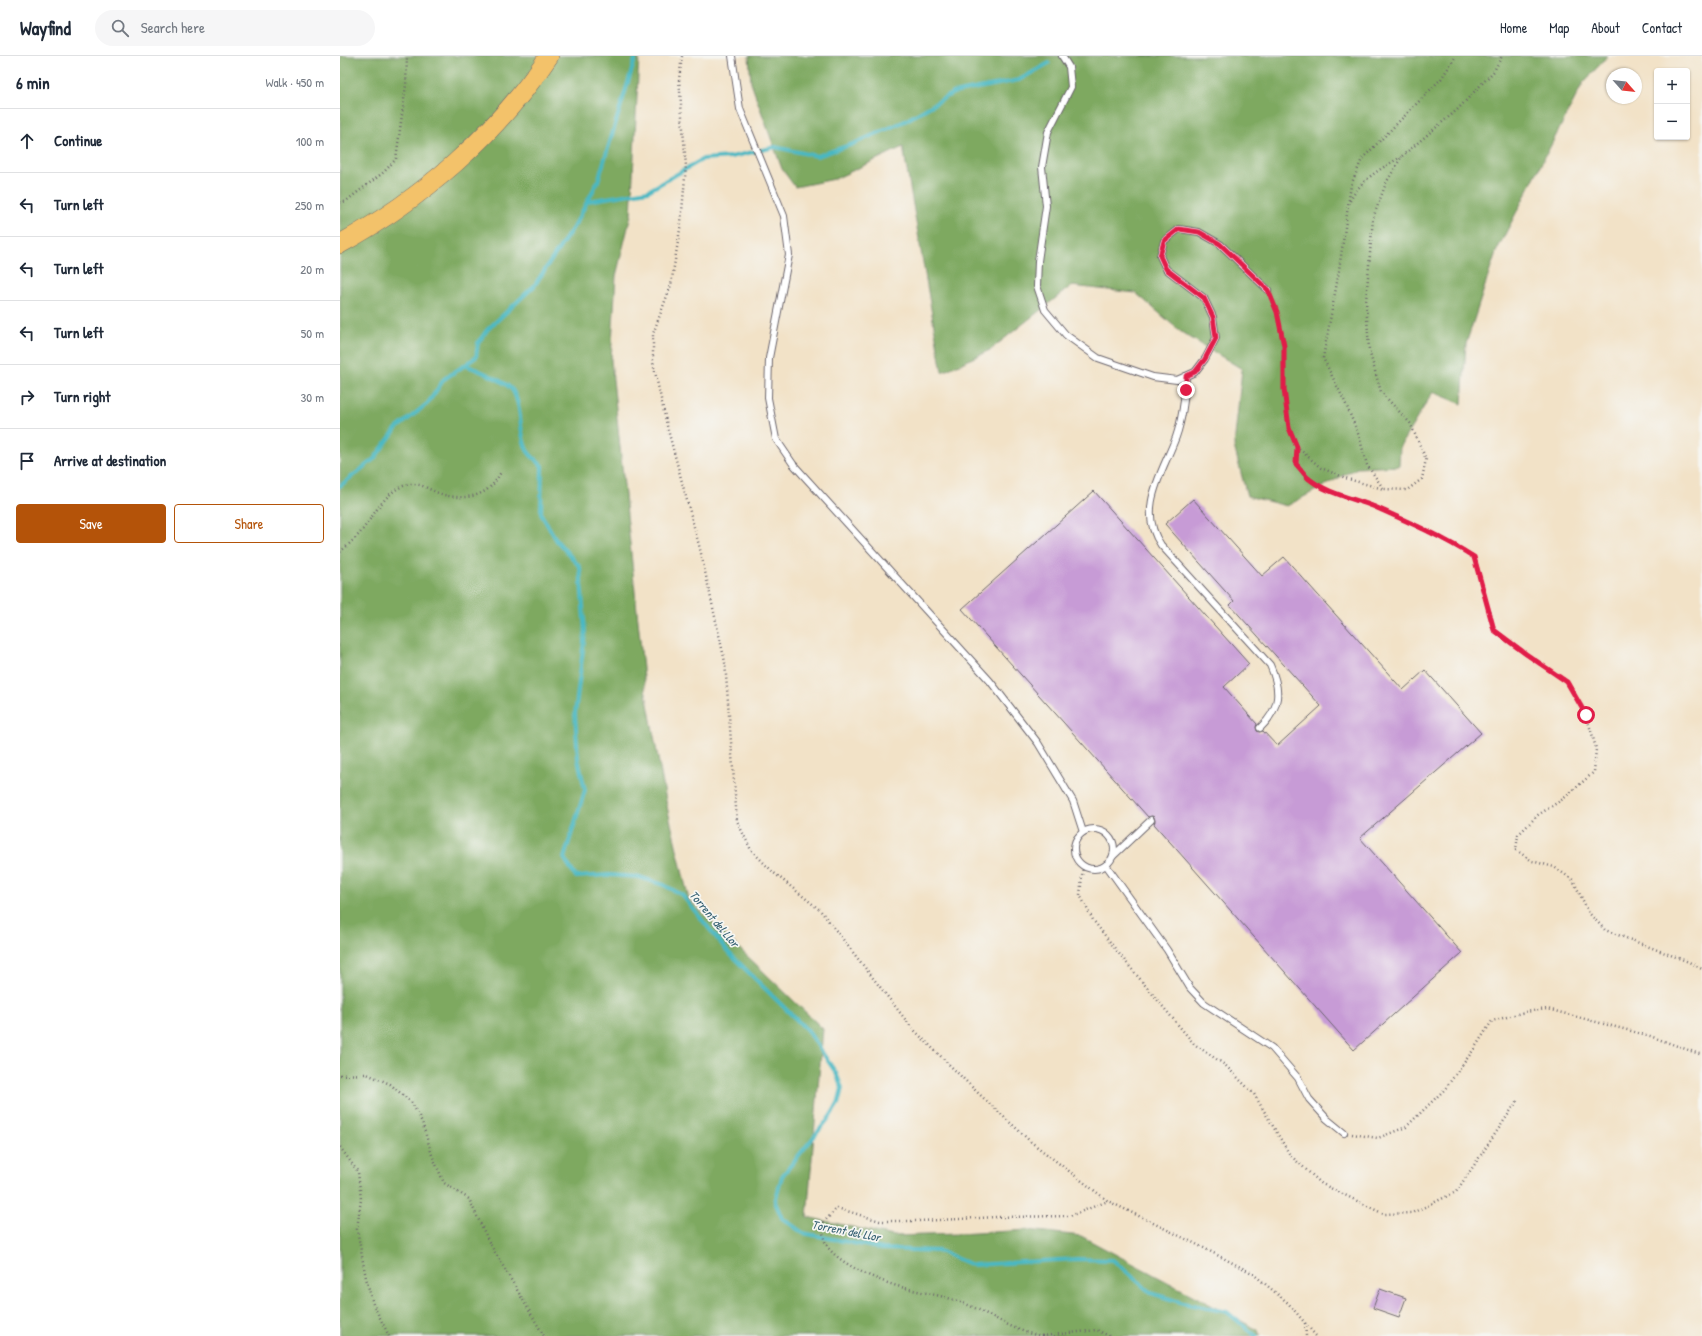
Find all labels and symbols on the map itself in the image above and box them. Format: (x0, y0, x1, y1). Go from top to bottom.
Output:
north arrow (1606, 68, 1642, 104)
route end (1177, 381, 1195, 399)
route start (1577, 706, 1595, 724)
water label: Torrent del Llor (686, 887, 744, 952)
water label: Torrent del Llor (810, 1216, 883, 1246)

